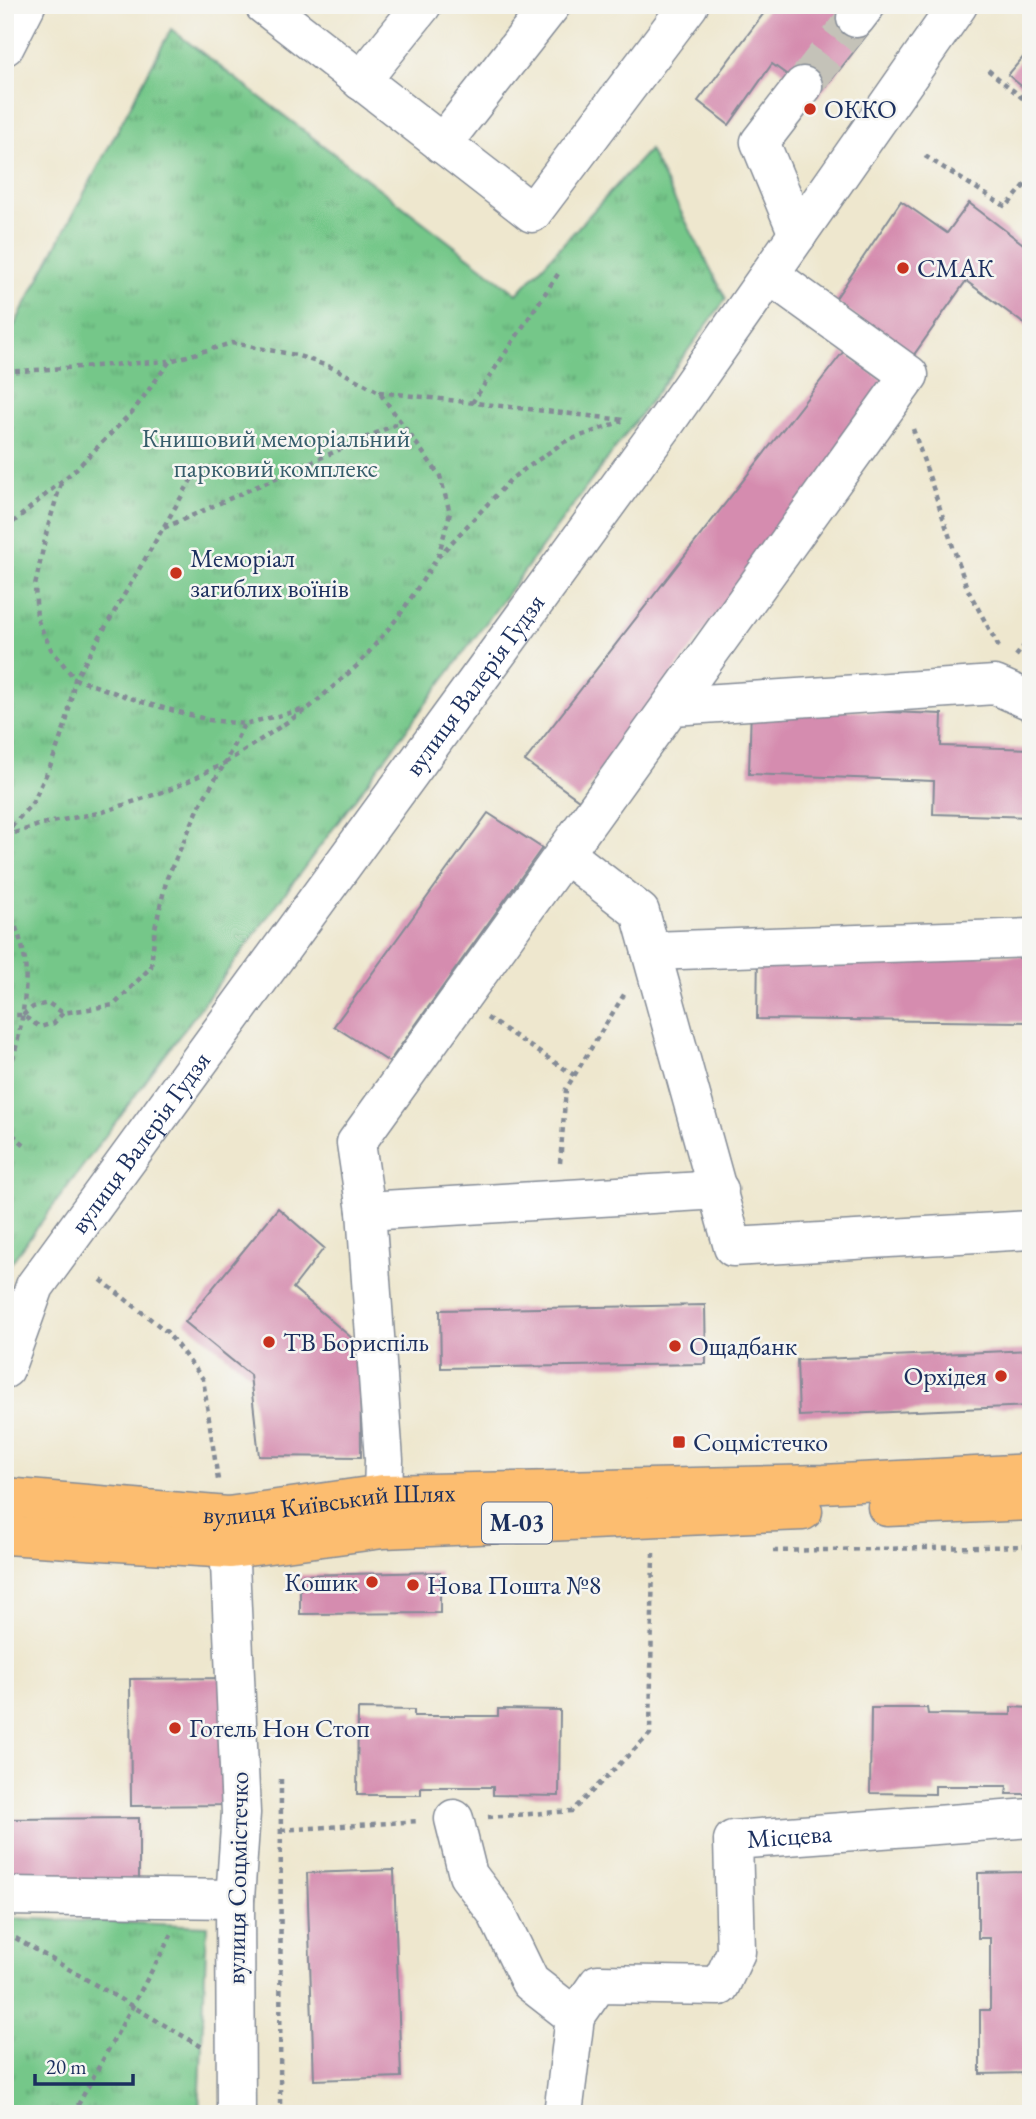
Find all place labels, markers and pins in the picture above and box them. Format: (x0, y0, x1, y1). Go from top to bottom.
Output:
place label: ОККО (824, 92, 897, 126)
marker: ОККО (802, 101, 818, 117)
place label: СМАК (917, 251, 995, 285)
marker: СМАК (895, 260, 911, 276)
place label: Меморіал загиблих воїнів (190, 541, 349, 605)
marker: Меморіал загиблих воїнів (168, 565, 184, 581)
place label: ТВ Бориспіль (283, 1325, 429, 1359)
place label: Ощадбанк (689, 1329, 798, 1363)
marker: ТВ Бориспіль (261, 1334, 277, 1350)
marker: Ощадбанк (667, 1338, 683, 1354)
place label: Орхідея (903, 1359, 987, 1393)
marker: Орхідея (993, 1368, 1009, 1384)
place label: Соцмістечко (693, 1425, 828, 1459)
marker: Соцмістечко (671, 1434, 687, 1450)
place label: Кошик (284, 1565, 359, 1599)
place label: Нова Пошта №8 (427, 1568, 601, 1602)
marker: Кошик (364, 1574, 380, 1590)
marker: Нова Пошта №8 (405, 1577, 421, 1593)
place label: Готель Нон Стоп (189, 1711, 370, 1745)
marker: Готель Нон Стоп (167, 1720, 183, 1736)

